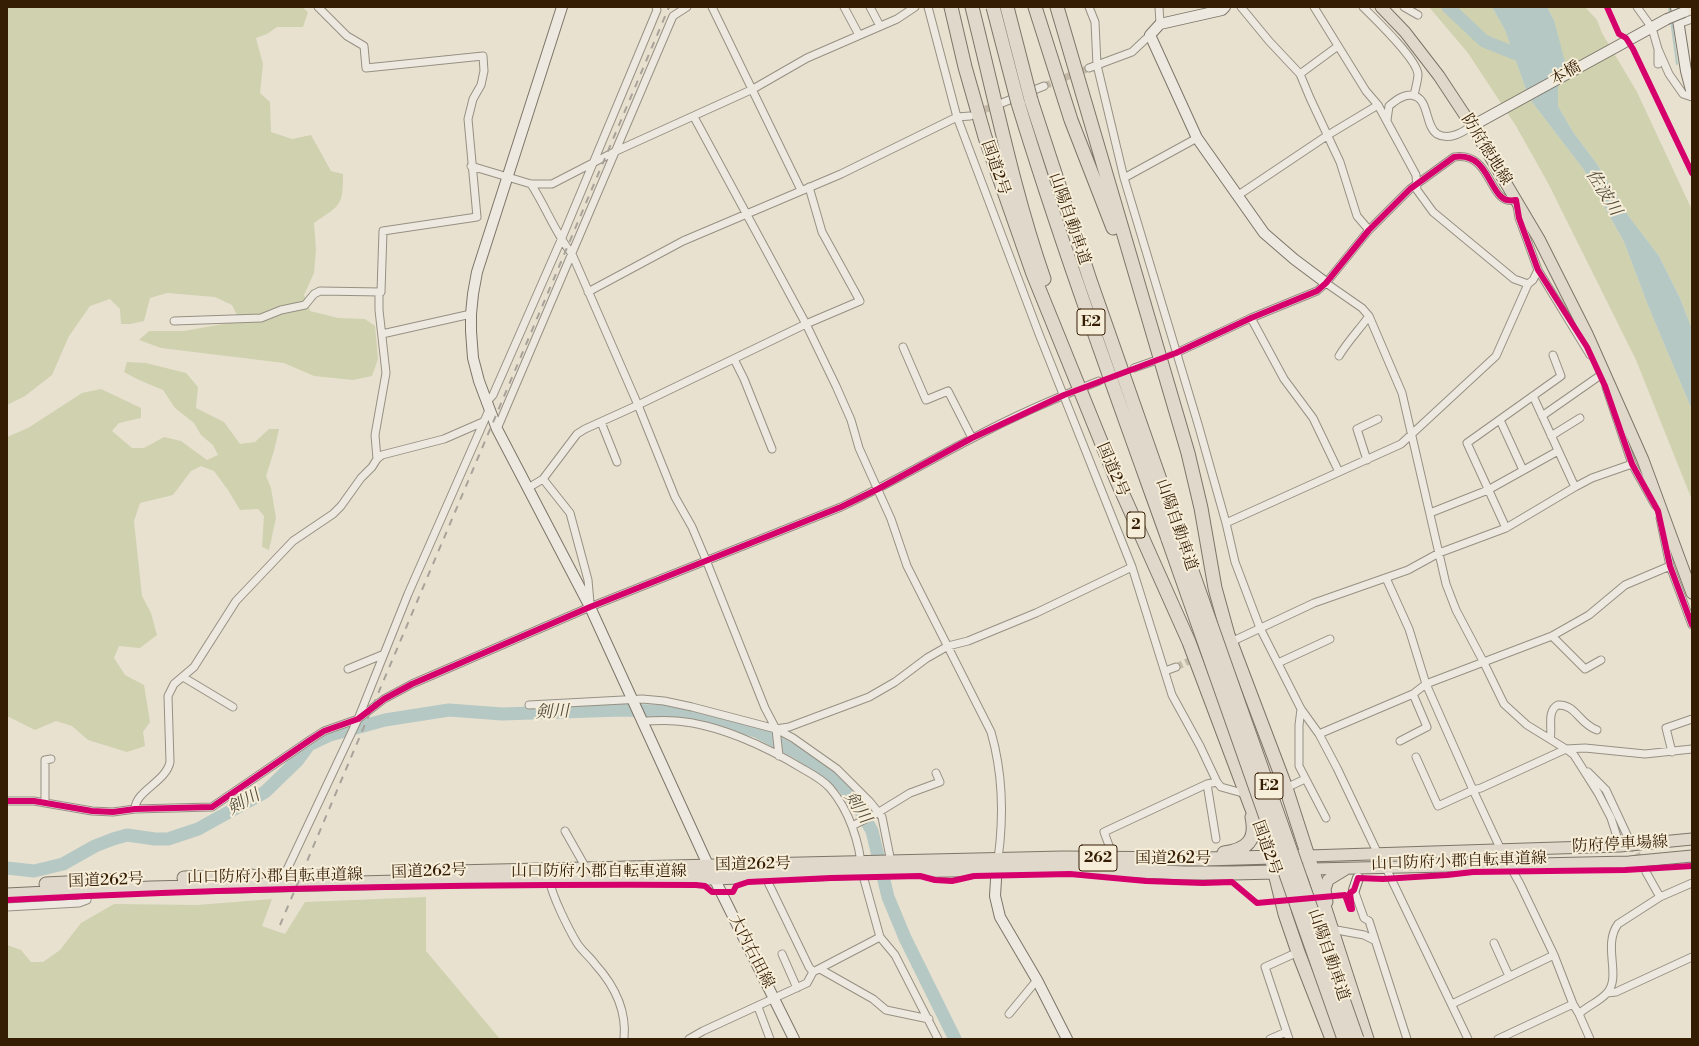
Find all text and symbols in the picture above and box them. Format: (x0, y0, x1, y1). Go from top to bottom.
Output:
street label: 本橋 (1547, 58, 1585, 90)
street label: 防府徳地線 (1457, 111, 1515, 189)
street label: 国道2号 (977, 138, 1013, 198)
water label: 佐波川 (1581, 166, 1625, 220)
street label: 山陽自動車道 (1044, 170, 1094, 268)
road number: E2 (1077, 309, 1105, 335)
street label: 国道2号 (1092, 440, 1132, 500)
street label: 山陽自動車道 (1151, 476, 1201, 574)
road number: 2 (1127, 512, 1145, 538)
water label: 剣川 (535, 702, 569, 724)
road number: E2 (1255, 773, 1283, 799)
water label: 剣川 (224, 786, 264, 820)
water label: 剣川 (839, 788, 875, 828)
street label: 国道2号 (1247, 818, 1285, 878)
street label: 防府停車場線 (1572, 833, 1668, 857)
road number: 262 (1079, 845, 1117, 871)
street label: 国道262号 (1135, 849, 1211, 869)
street label: 山口防府小郡自転車道線 (1371, 849, 1547, 875)
street label: 国道262号 (715, 855, 791, 875)
street label: 国道262号 (391, 861, 467, 883)
street label: 山口防府小郡自転車道線 (511, 862, 687, 882)
street label: 山口防府小郡自転車道線 (187, 866, 363, 888)
street label: 国道262号 (68, 870, 144, 892)
street label: 山陽自動車道 (1303, 906, 1353, 1004)
street label: 大内右田線 (724, 912, 778, 992)

